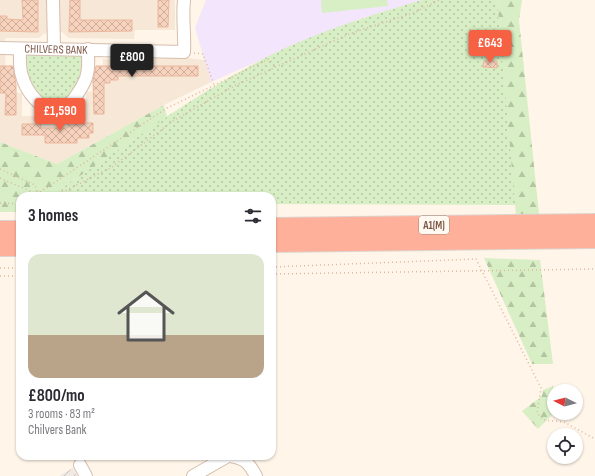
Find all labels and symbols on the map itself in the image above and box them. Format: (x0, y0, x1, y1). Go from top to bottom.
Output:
pin: £643 (466, 30, 514, 64)
street label: CHILVERS BANK (24, 42, 88, 58)
pin: £800 (108, 44, 156, 78)
pin: £1,590 (27, 98, 93, 132)
road number: A1(M) (419, 216, 449, 234)
north arrow (547, 384, 583, 420)

